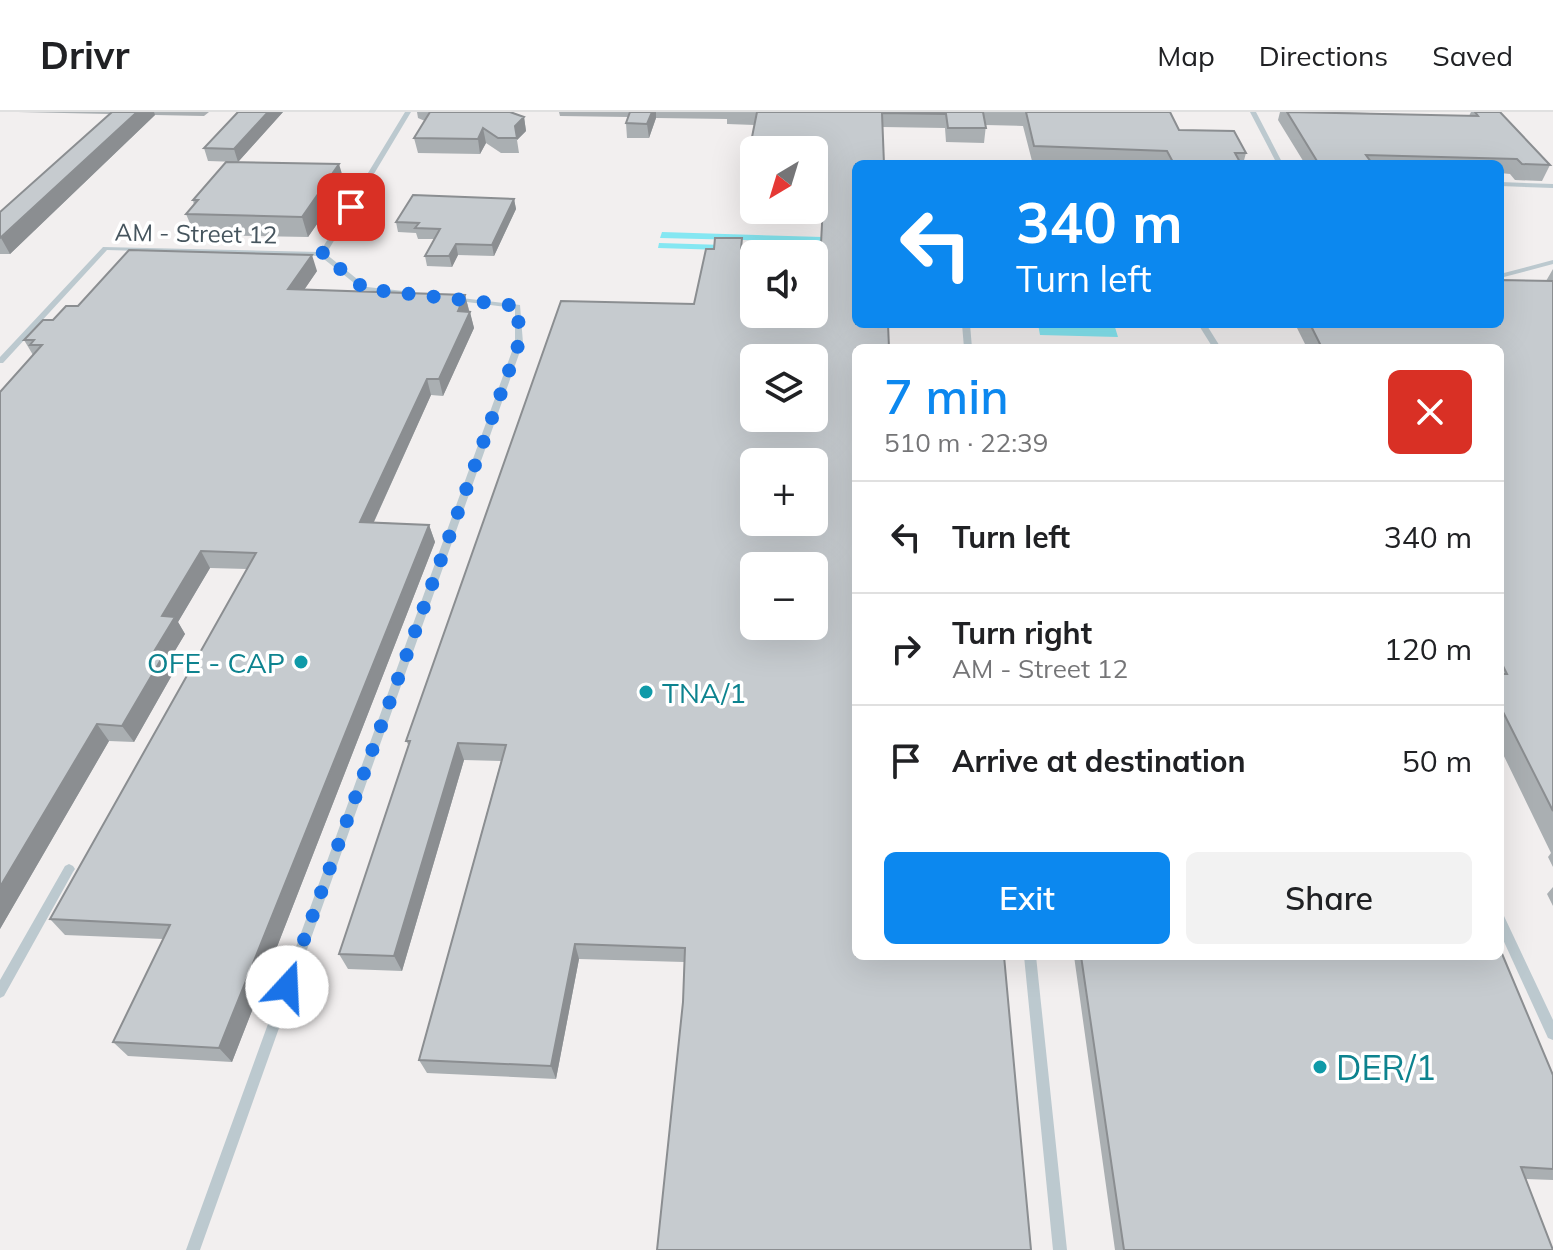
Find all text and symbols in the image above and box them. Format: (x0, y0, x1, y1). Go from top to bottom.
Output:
text: Drivr (40, 31, 129, 79)
text: Map (1157, 38, 1215, 73)
text: Directions (1259, 38, 1388, 73)
text: Saved (1432, 38, 1513, 73)
north arrow (740, 136, 828, 224)
map controls (740, 136, 828, 640)
pin (317, 173, 385, 241)
icon: arrive (329, 185, 373, 229)
text: 340 m (1016, 187, 1183, 257)
icon: left (884, 192, 988, 296)
street label: AM - Street 12 (115, 217, 277, 249)
button: sound (740, 240, 828, 328)
text: Turn left (1016, 256, 1152, 301)
button: layers (740, 344, 828, 432)
text: 7 min (884, 366, 1009, 426)
button: close (1388, 370, 1472, 454)
text: 510 m · 22:39 (884, 426, 1048, 459)
button: + (740, 448, 828, 536)
icon: left (884, 515, 928, 559)
text: Turn left (952, 518, 1070, 556)
text: 340 m (1384, 518, 1472, 556)
button: − (740, 552, 828, 640)
text: Turn right (952, 614, 1092, 652)
icon: right (884, 627, 928, 671)
text: 120 m (1384, 630, 1472, 668)
place label: OFE - CAP (147, 645, 285, 680)
text: AM - Street 12 (952, 652, 1128, 685)
marker: OFE - CAP (292, 653, 310, 671)
place label: TNA/1 (662, 675, 746, 710)
marker: TNA/1 (637, 683, 655, 701)
icon: arrive (884, 739, 928, 783)
text: Arrive at destination (952, 742, 1246, 780)
text: 50 m (1402, 742, 1472, 780)
button: Exit (884, 852, 1170, 944)
button: Share (1186, 852, 1472, 944)
position arrow (245, 945, 329, 1029)
place label: DER/1 (1336, 1046, 1436, 1089)
marker: DER/1 (1311, 1058, 1329, 1076)

